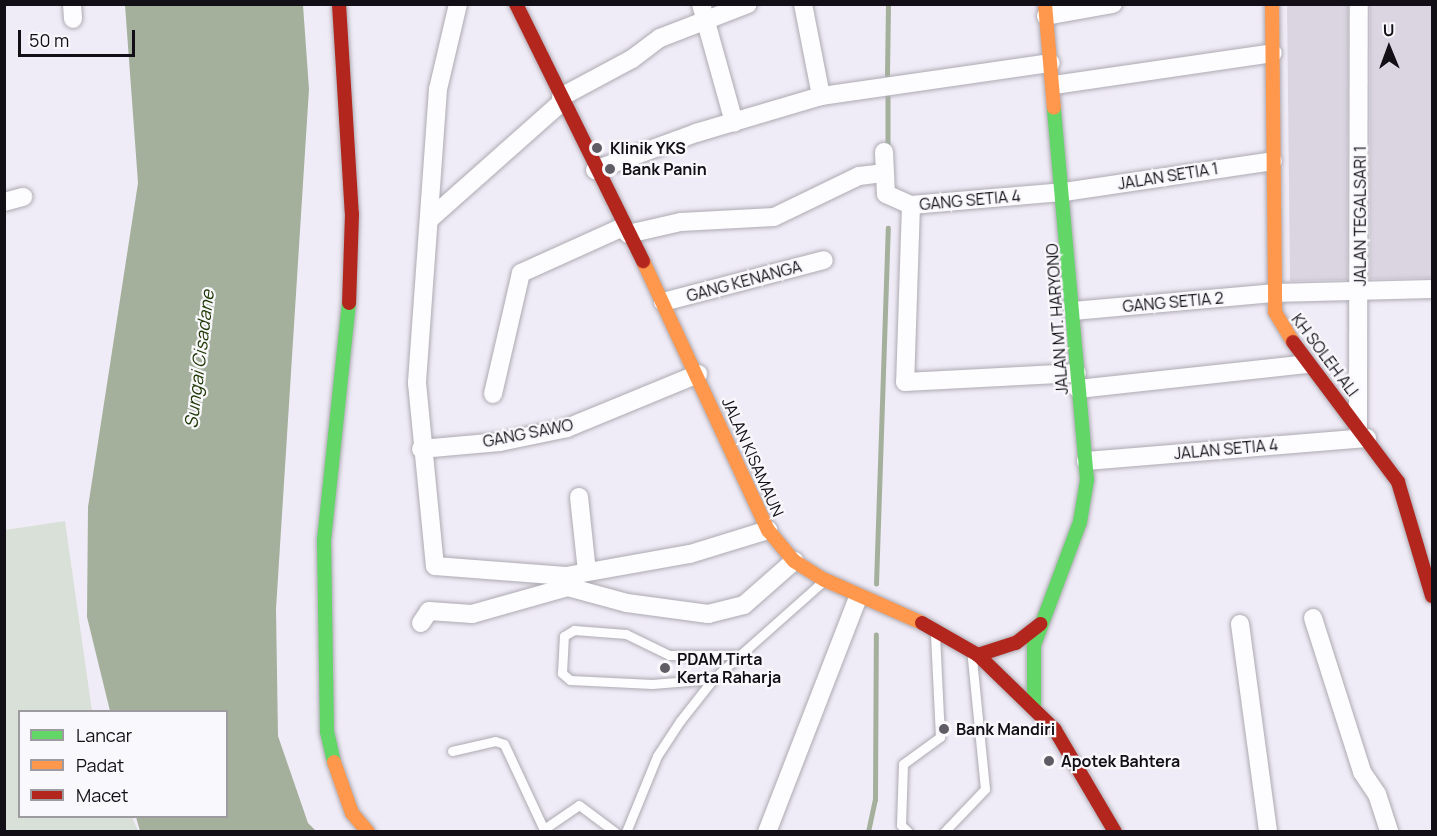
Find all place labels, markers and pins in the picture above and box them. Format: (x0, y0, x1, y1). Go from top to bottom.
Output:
place label: Klinik YKS (610, 138, 686, 158)
marker: Klinik YKS (588, 139, 606, 157)
place label: Bank Panin (622, 159, 707, 179)
marker: Bank Panin (603, 162, 617, 176)
place label: PDAM Tirta Kerta Raharja (677, 649, 781, 687)
marker: PDAM Tirta Kerta Raharja (658, 661, 672, 675)
place label: Bank Mandiri (956, 719, 1055, 739)
marker: Bank Mandiri (937, 722, 951, 736)
place label: Apotek Bahtera (1061, 751, 1180, 771)
marker: Apotek Bahtera (1042, 754, 1056, 768)

